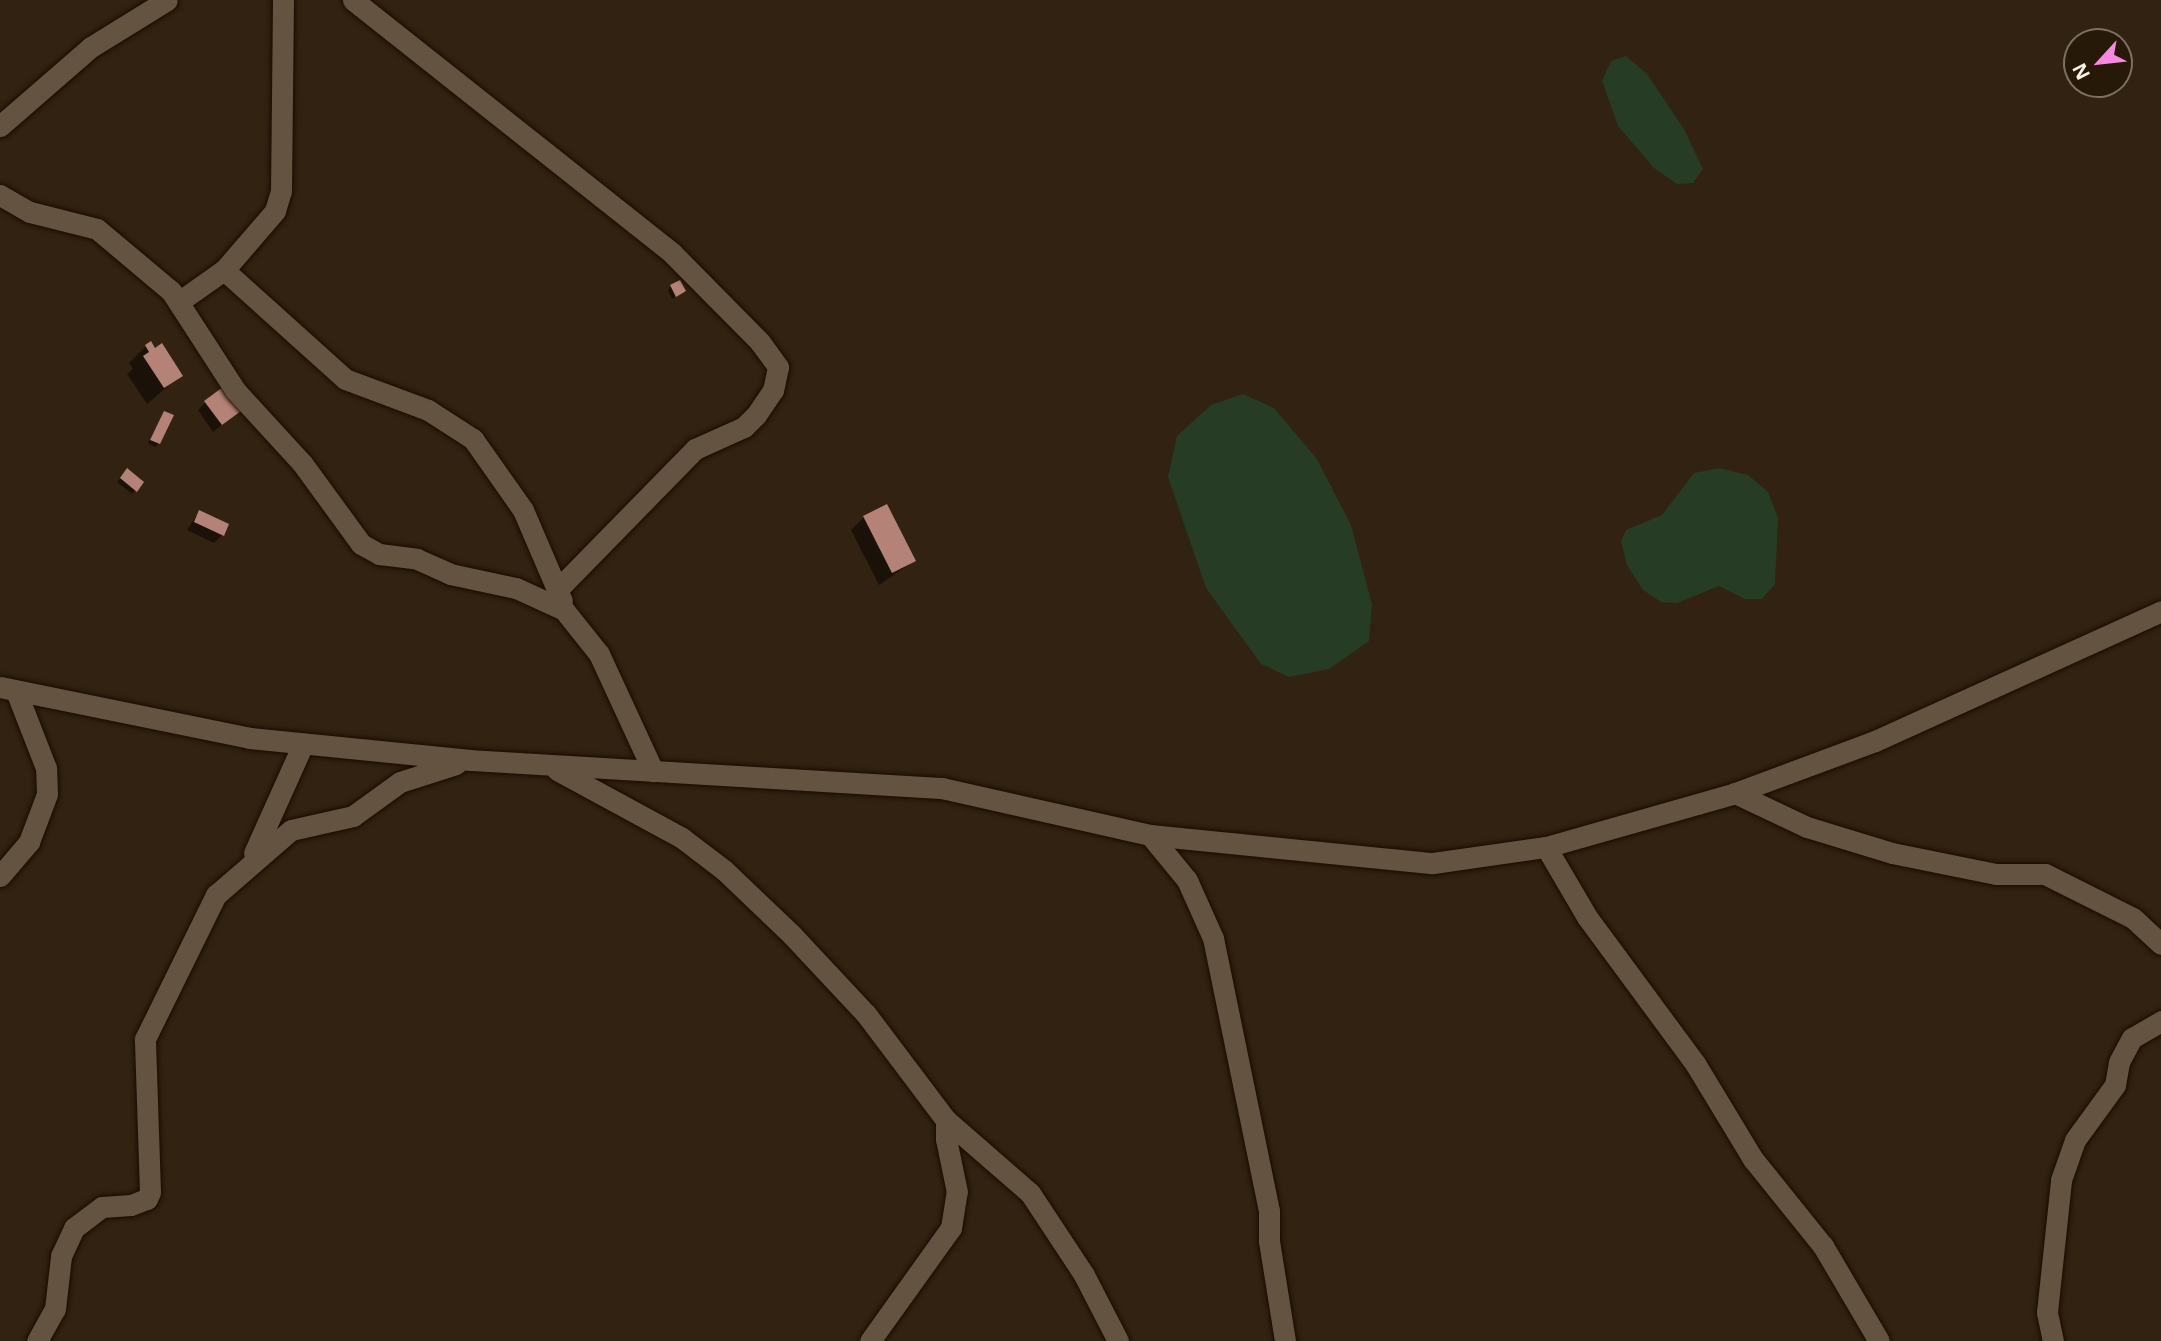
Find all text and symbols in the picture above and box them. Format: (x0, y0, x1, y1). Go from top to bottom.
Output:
north arrow (2063, 28, 2133, 98)
text: N (2066, 59, 2096, 84)

